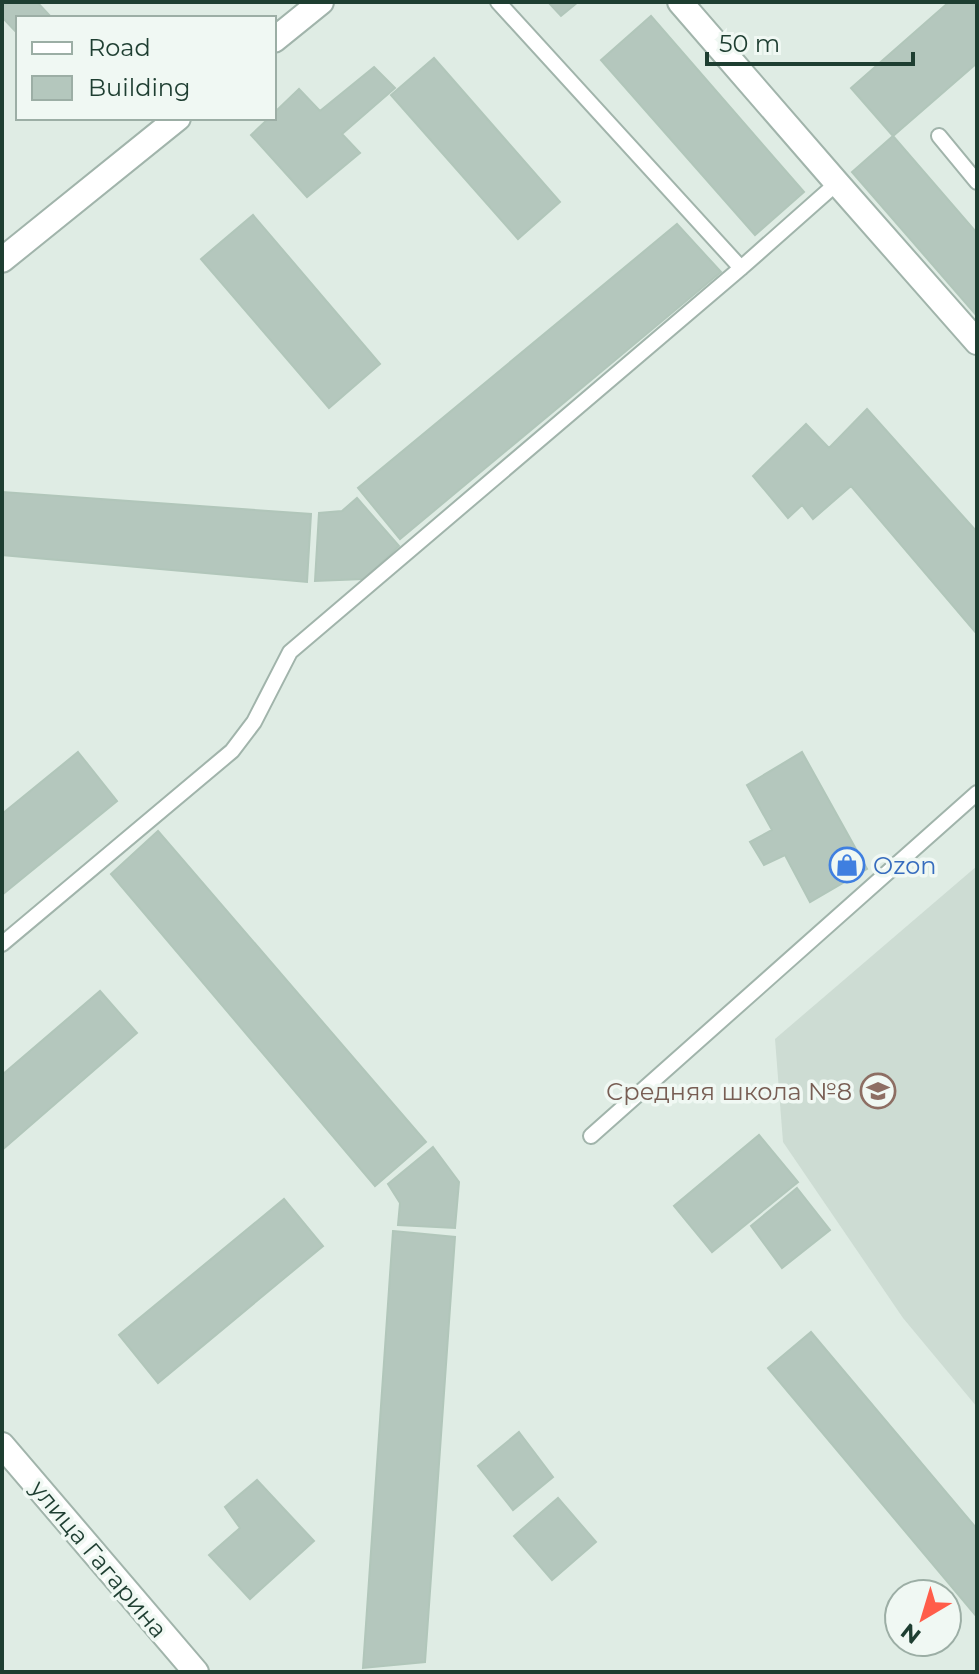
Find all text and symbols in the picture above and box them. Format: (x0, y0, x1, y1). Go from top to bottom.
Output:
legend (16, 16, 276, 120)
scale bar (707, 16, 913, 66)
text: 50 m (719, 29, 780, 58)
text: Road (88, 33, 151, 62)
text: Building (88, 73, 191, 102)
shop icon: Ozon (828, 846, 866, 884)
place label: Ozon (873, 851, 936, 880)
school or university icon: Средняя школа №8 (859, 1072, 897, 1110)
place label: Средняя школа №8 (606, 1077, 852, 1106)
street label: улица Гагарина (24, 1474, 173, 1644)
north arrow (883, 1578, 963, 1658)
text: N (896, 1617, 926, 1649)

